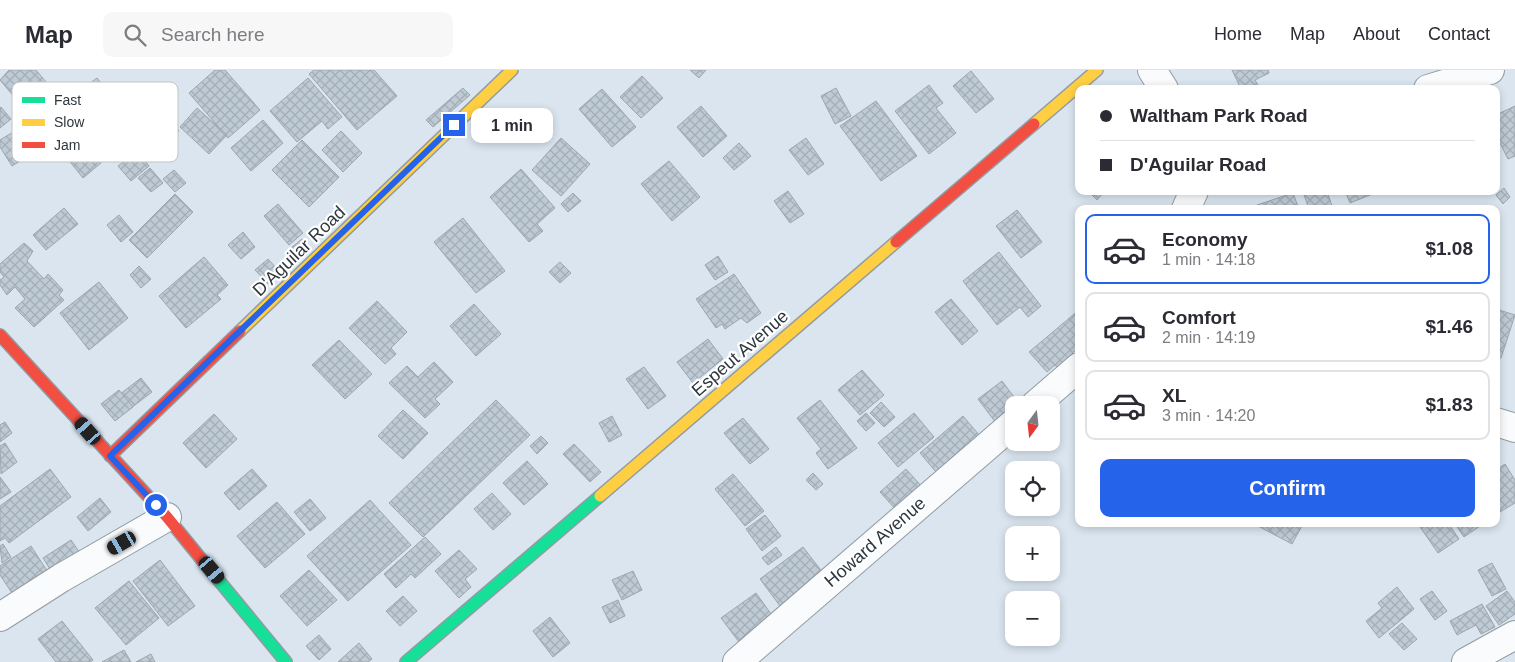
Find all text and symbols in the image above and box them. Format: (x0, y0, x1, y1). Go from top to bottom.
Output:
search box (103, 12, 453, 57)
text: Map (25, 21, 73, 48)
icon: search (121, 21, 149, 49)
text: Search here (161, 24, 265, 45)
text: Home (1214, 24, 1262, 44)
text: Map (1290, 24, 1325, 44)
text: About (1353, 24, 1400, 44)
text: Contact (1428, 24, 1490, 44)
legend (12, 82, 178, 162)
text: Fast (54, 92, 81, 108)
text: Waltham Park Road (1130, 105, 1308, 126)
callout: 1 min (472, 108, 554, 142)
text: Slow (54, 114, 85, 130)
route end (443, 114, 465, 136)
text: 1 min (491, 117, 533, 134)
text: Jam (54, 137, 80, 153)
text: D'Aguilar Road (1130, 154, 1266, 175)
street label: D'Aguilar Road (249, 202, 349, 300)
icon: car (1102, 227, 1147, 272)
text: Economy (1162, 229, 1248, 250)
text: $1.08 (1425, 238, 1473, 259)
text: 1 min · 14:18 (1162, 251, 1255, 268)
icon: car (1102, 305, 1147, 350)
street label: Espeut Avenue (688, 306, 792, 400)
text: Comfort (1162, 307, 1236, 328)
text: $1.46 (1425, 316, 1473, 337)
text: 2 min · 14:19 (1162, 329, 1255, 346)
icon: car (1102, 383, 1147, 428)
text: XL (1162, 385, 1186, 406)
text: $1.83 (1425, 394, 1473, 415)
north arrow (1005, 396, 1060, 451)
map controls (1005, 396, 1060, 646)
text: 3 min · 14:20 (1162, 407, 1255, 424)
car (72, 415, 103, 447)
button: Confirm (1100, 459, 1475, 517)
button: locate (1005, 461, 1060, 516)
street label: Howard Avenue (821, 493, 929, 591)
route start (145, 494, 167, 516)
button: + (1005, 526, 1060, 581)
car (105, 529, 138, 557)
car (196, 554, 227, 586)
button: − (1005, 591, 1060, 646)

